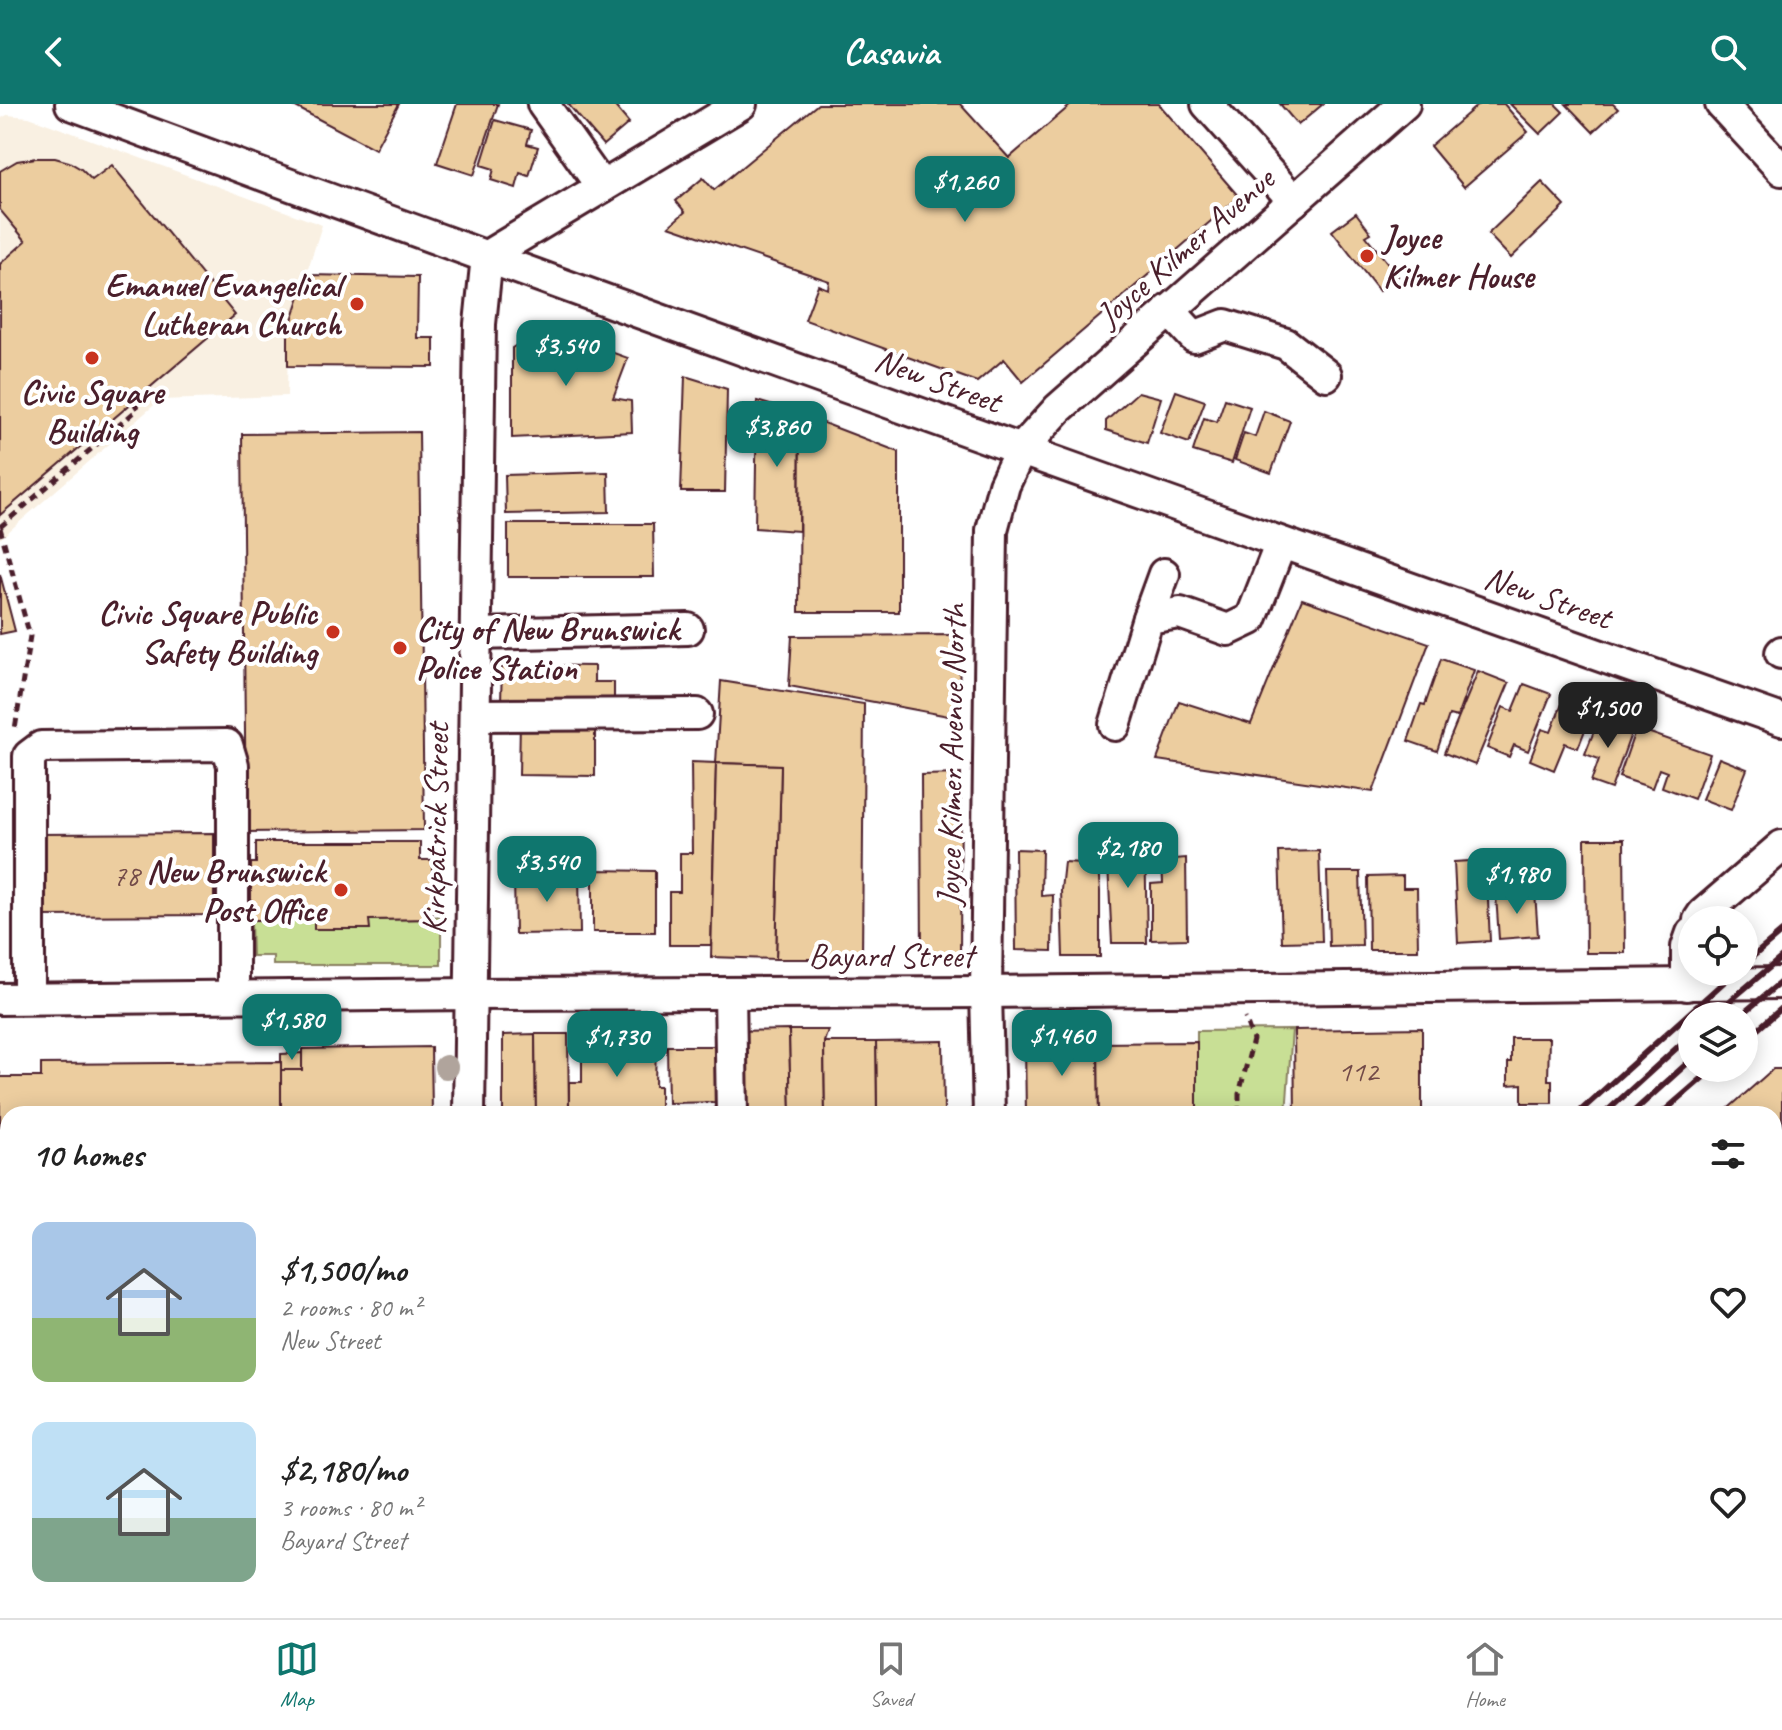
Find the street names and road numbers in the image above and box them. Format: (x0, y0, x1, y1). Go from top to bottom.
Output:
street label: Joyce Kilmer Avenue (1086, 156, 1285, 337)
street label: New Street (869, 337, 1010, 424)
street label: New Street (1479, 555, 1620, 640)
street label: Joyce Kilmer Avenue North (927, 601, 975, 908)
street label: Kirkpatrick Street (412, 719, 458, 935)
street label: Bayard Street (809, 934, 978, 977)

